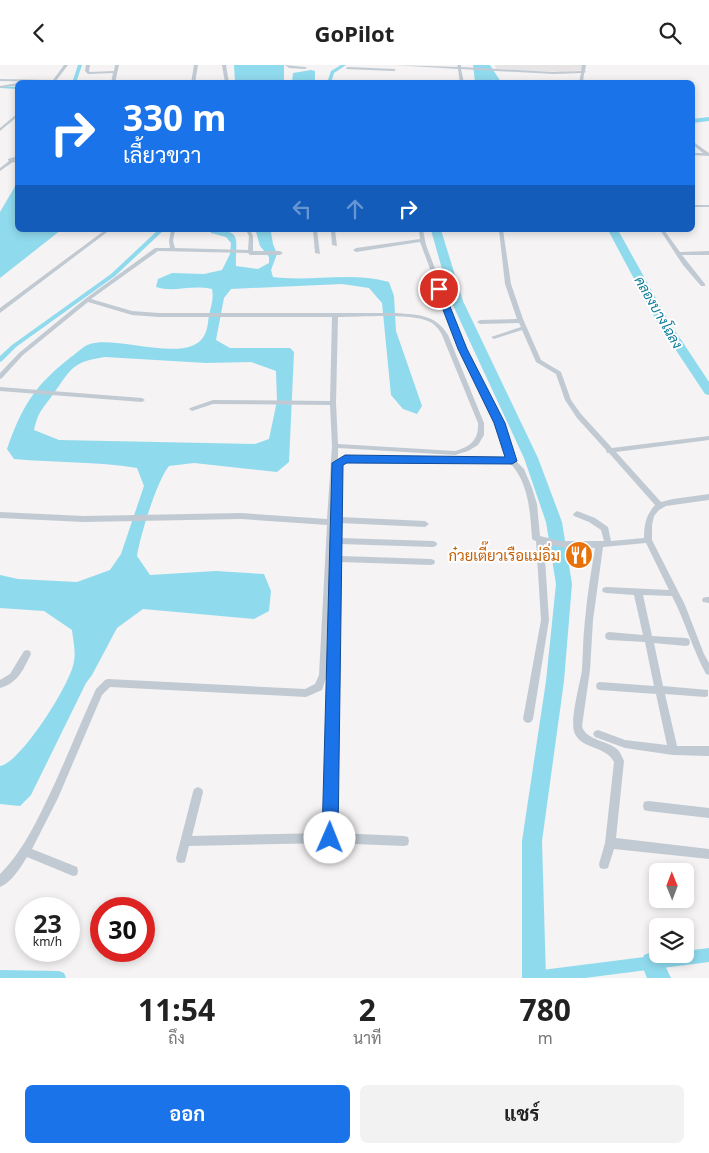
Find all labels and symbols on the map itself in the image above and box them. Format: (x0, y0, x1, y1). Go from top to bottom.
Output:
pin (418, 268, 460, 310)
water label: คลองบางโฉลง (631, 272, 687, 352)
restaurant icon: ก๋วยเตี๊ยวเรือแม่อิ่ม (564, 540, 594, 570)
place label: ก๋วยเตี๊ยวเรือแม่อิ่ม (448, 541, 560, 565)
position arrow (303, 811, 355, 863)
north arrow (649, 863, 694, 907)
speed limit sign: 30 (90, 897, 155, 962)

